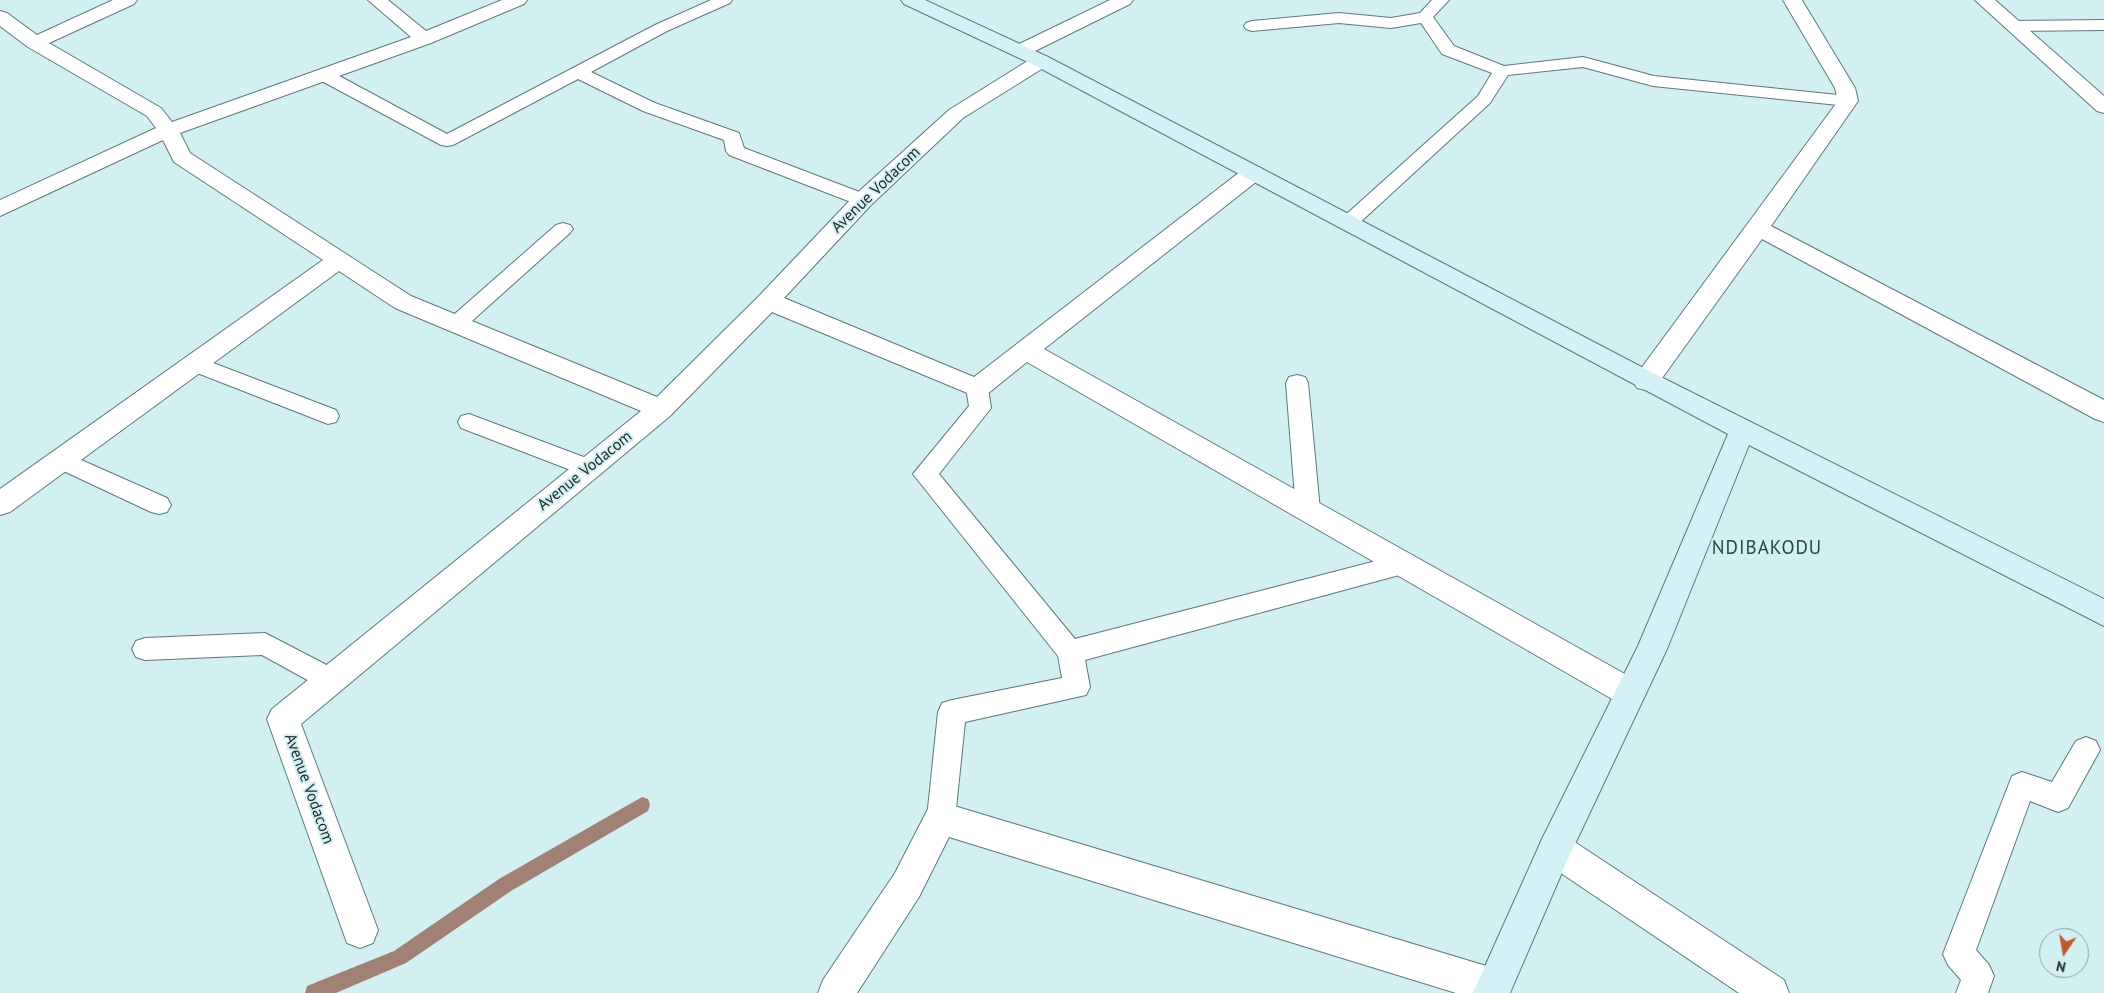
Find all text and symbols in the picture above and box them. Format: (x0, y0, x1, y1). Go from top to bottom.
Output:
street label: Avenue Vodacom (828, 143, 924, 237)
street label: Avenue Vodacom (534, 427, 636, 515)
district label: NDIBAKODU (1711, 538, 1823, 560)
street label: Avenue Vodacom (280, 731, 338, 847)
north arrow (2039, 928, 2089, 978)
text: N (2055, 957, 2067, 976)

